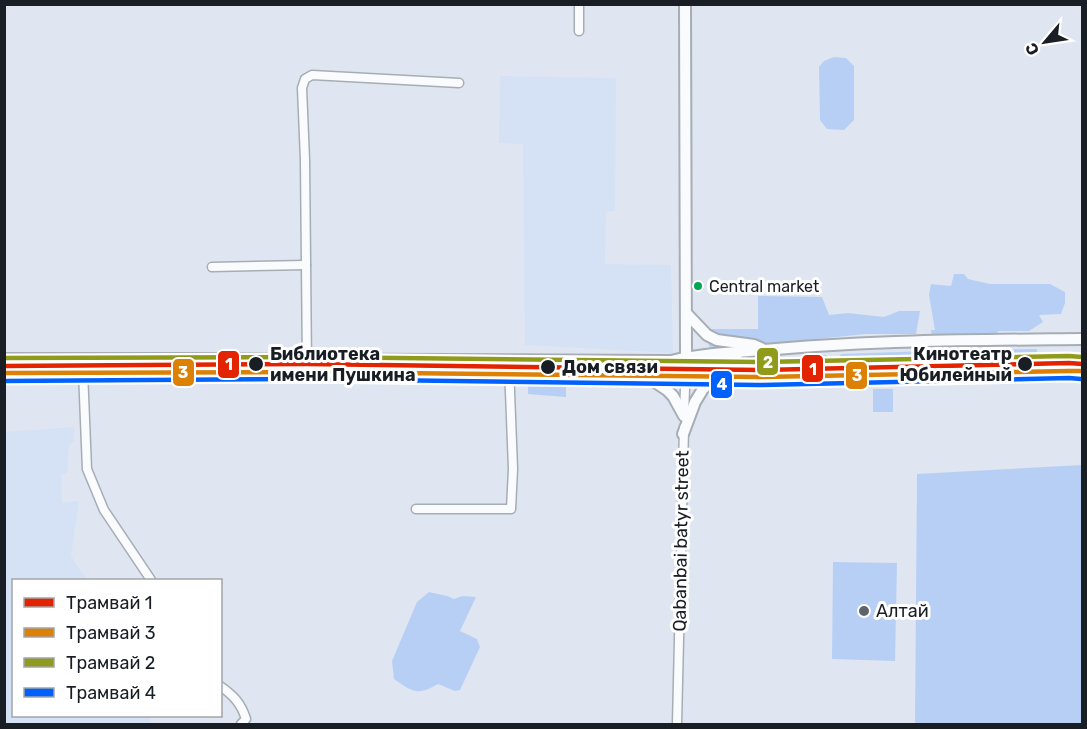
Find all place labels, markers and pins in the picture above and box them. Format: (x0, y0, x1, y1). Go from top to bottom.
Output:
place label: Central market (709, 277, 819, 296)
marker: Central market (692, 280, 704, 292)
place label: Библиотека имени Пушкина (270, 343, 416, 386)
place label: Кинотеатр Юбилейный (900, 343, 1012, 386)
marker: Библиотека имени Пушкина (247, 355, 265, 373)
marker: Кинотеатр Юбилейный (1016, 355, 1034, 373)
place label: Дом связи (562, 356, 658, 378)
marker: Дом связи (539, 358, 557, 376)
place label: Алтай (876, 600, 929, 622)
marker: Алтай (857, 604, 871, 618)

